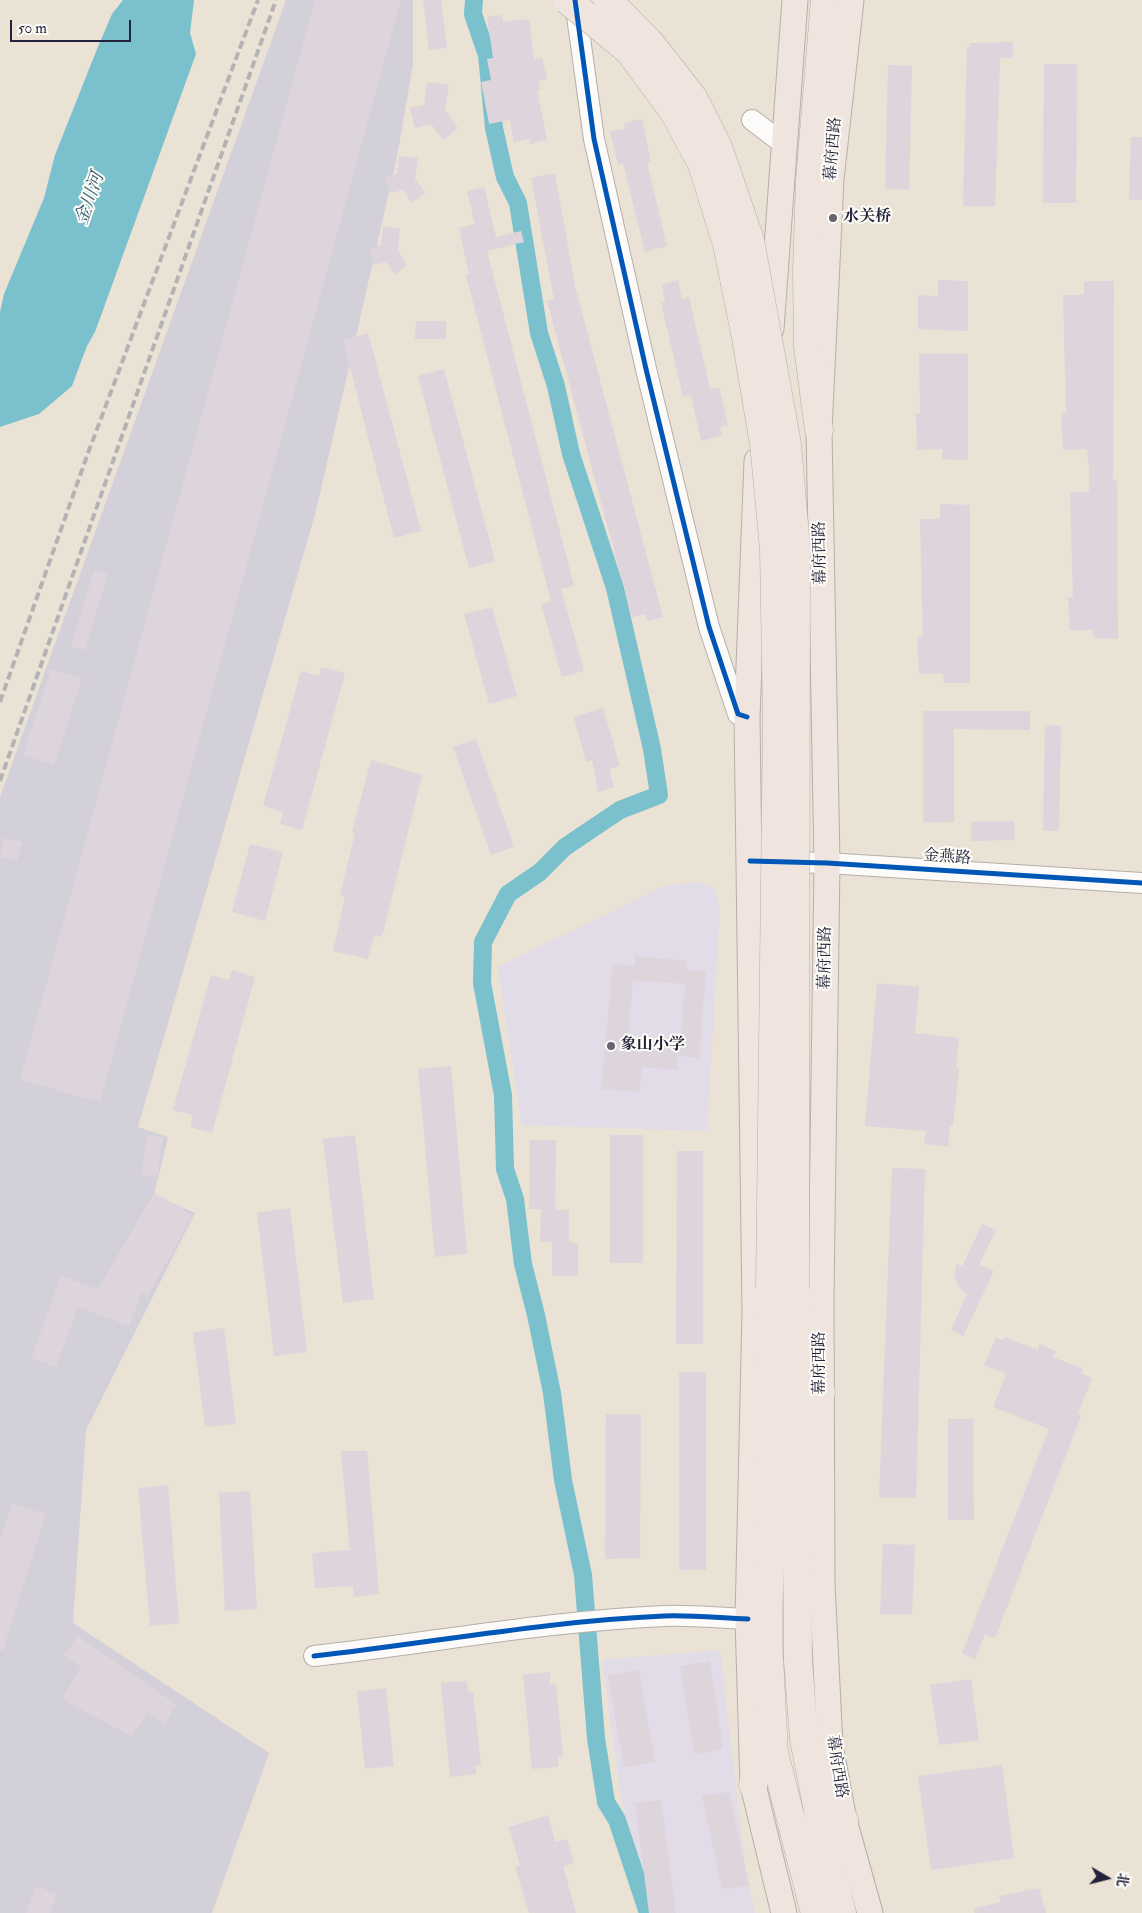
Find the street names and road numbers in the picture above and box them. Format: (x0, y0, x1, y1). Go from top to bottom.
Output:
street label: 幕府西路 (822, 116, 846, 182)
street label: 幕府西路 (811, 521, 831, 585)
street label: 金燕路 (922, 847, 972, 869)
street label: 幕府西路 (816, 926, 836, 990)
street label: 幕府西路 (811, 1331, 831, 1395)
street label: 幕府西路 (822, 1734, 850, 1800)

